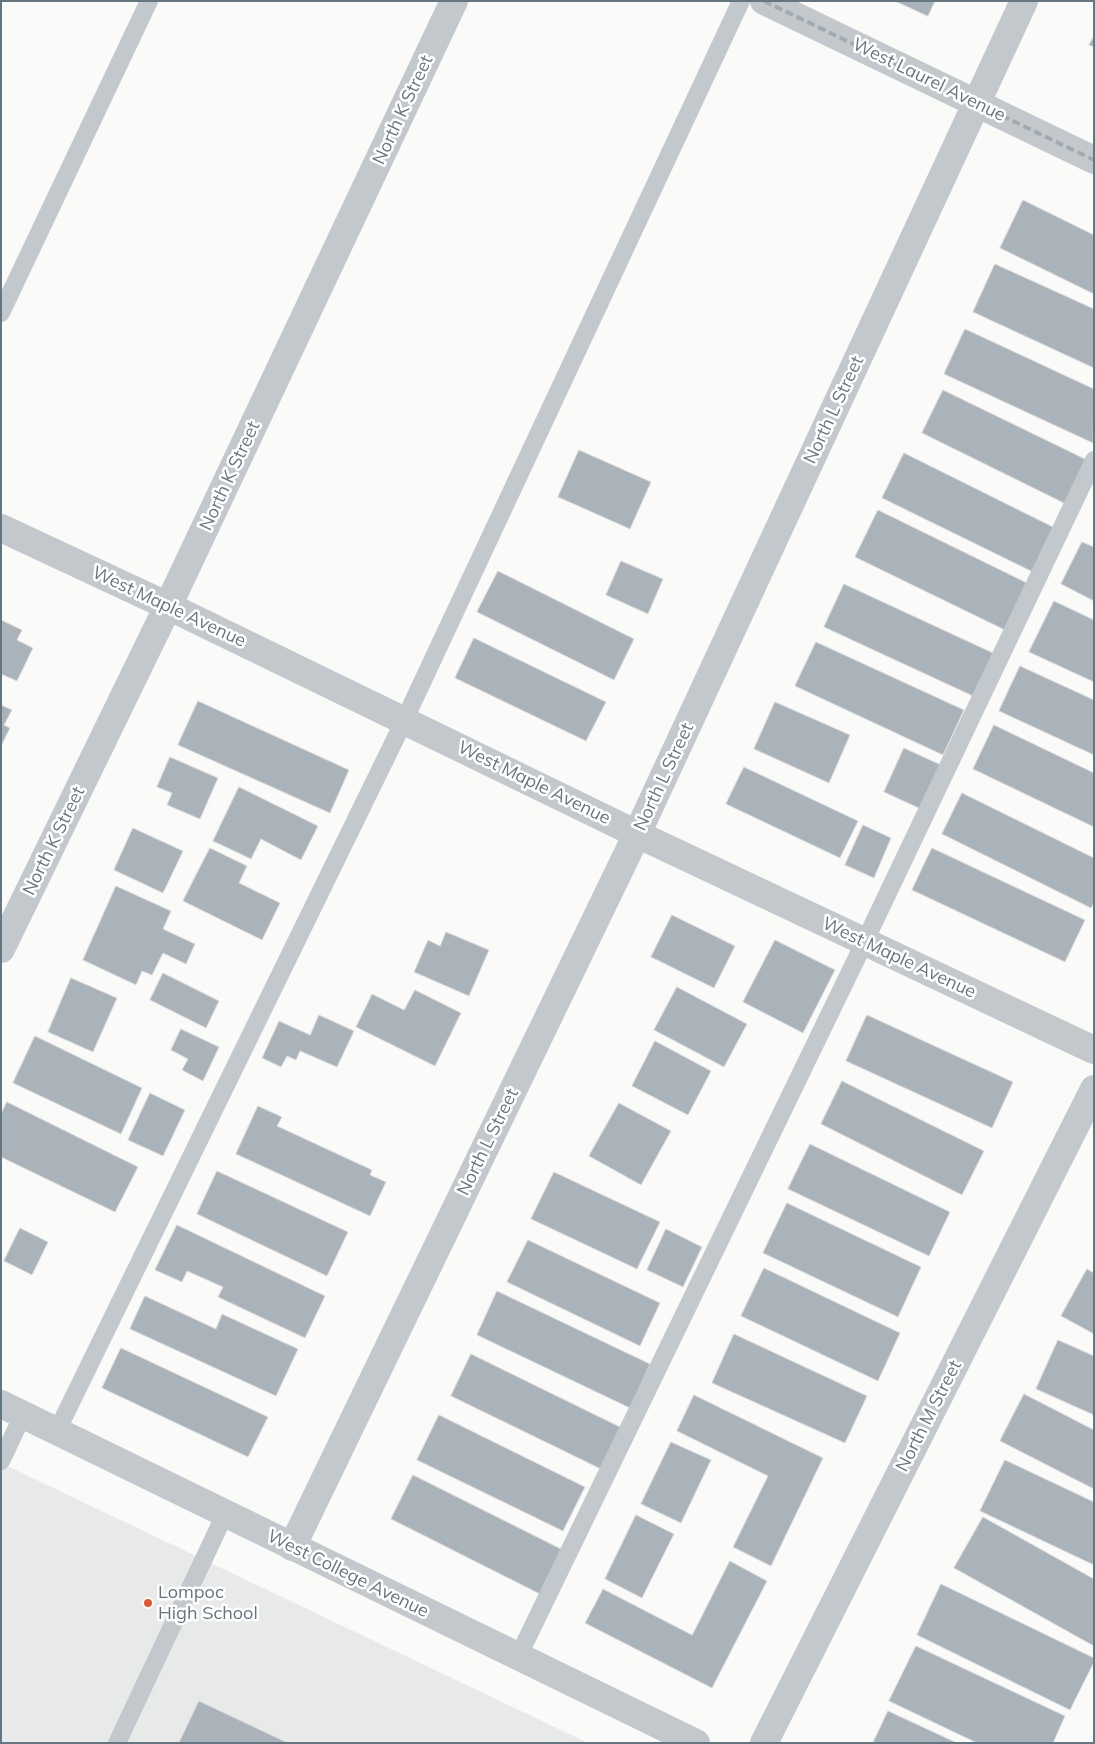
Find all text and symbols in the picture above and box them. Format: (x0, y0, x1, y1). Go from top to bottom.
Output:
street label: West Laurel Avenue (849, 34, 1009, 126)
street label: North K Street (368, 52, 438, 168)
street label: North L Street (800, 353, 868, 467)
street label: North K Street (195, 418, 265, 534)
street label: West Maple Avenue (89, 562, 249, 652)
street label: North L Street (630, 720, 698, 834)
street label: West Maple Avenue (454, 737, 614, 829)
street label: North K Street (18, 783, 90, 899)
street label: West Maple Avenue (819, 913, 979, 1003)
street label: North L Street (453, 1085, 523, 1199)
street label: North M Street (892, 1357, 966, 1475)
street label: West College Avenue (264, 1526, 432, 1622)
place label: Lompoc High School (158, 1582, 258, 1625)
marker: Lompoc High School (142, 1597, 154, 1609)

